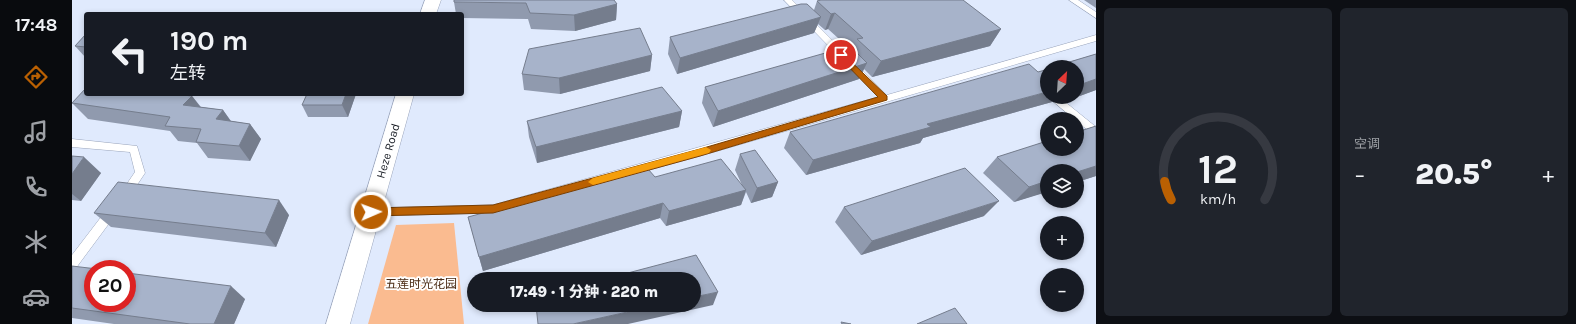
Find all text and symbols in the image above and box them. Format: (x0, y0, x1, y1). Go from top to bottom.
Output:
text: 17:48 (15, 14, 57, 36)
text: 190 m (170, 24, 248, 57)
icon: left (104, 28, 156, 80)
pin (824, 38, 858, 72)
icon: arrive (830, 44, 852, 66)
north arrow (1040, 60, 1084, 104)
map controls (1040, 60, 1084, 312)
text: 左转 (170, 62, 206, 84)
icon: directions (22, 63, 50, 91)
button: search (1040, 112, 1084, 156)
icon: music (22, 118, 50, 146)
street label: Heze Road (373, 122, 403, 180)
text: 空调 (1354, 136, 1380, 151)
text: 12 (1198, 145, 1238, 193)
text: 20.5° (1415, 156, 1493, 192)
text: − (1354, 162, 1366, 188)
text: + (1542, 162, 1554, 188)
button: layers (1040, 164, 1084, 208)
icon: phone (22, 173, 50, 201)
position arrow (350, 191, 392, 233)
text: km/h (1200, 191, 1236, 208)
button: + (1040, 216, 1084, 260)
icon: climate (22, 228, 50, 256)
speed limit sign: 20 (84, 260, 136, 312)
button: − (1040, 268, 1084, 312)
park label: 五莲时光花园 (385, 277, 457, 291)
icon: car (22, 283, 50, 311)
text: 17:49 · 1 分钟 · 220 m (510, 283, 658, 301)

